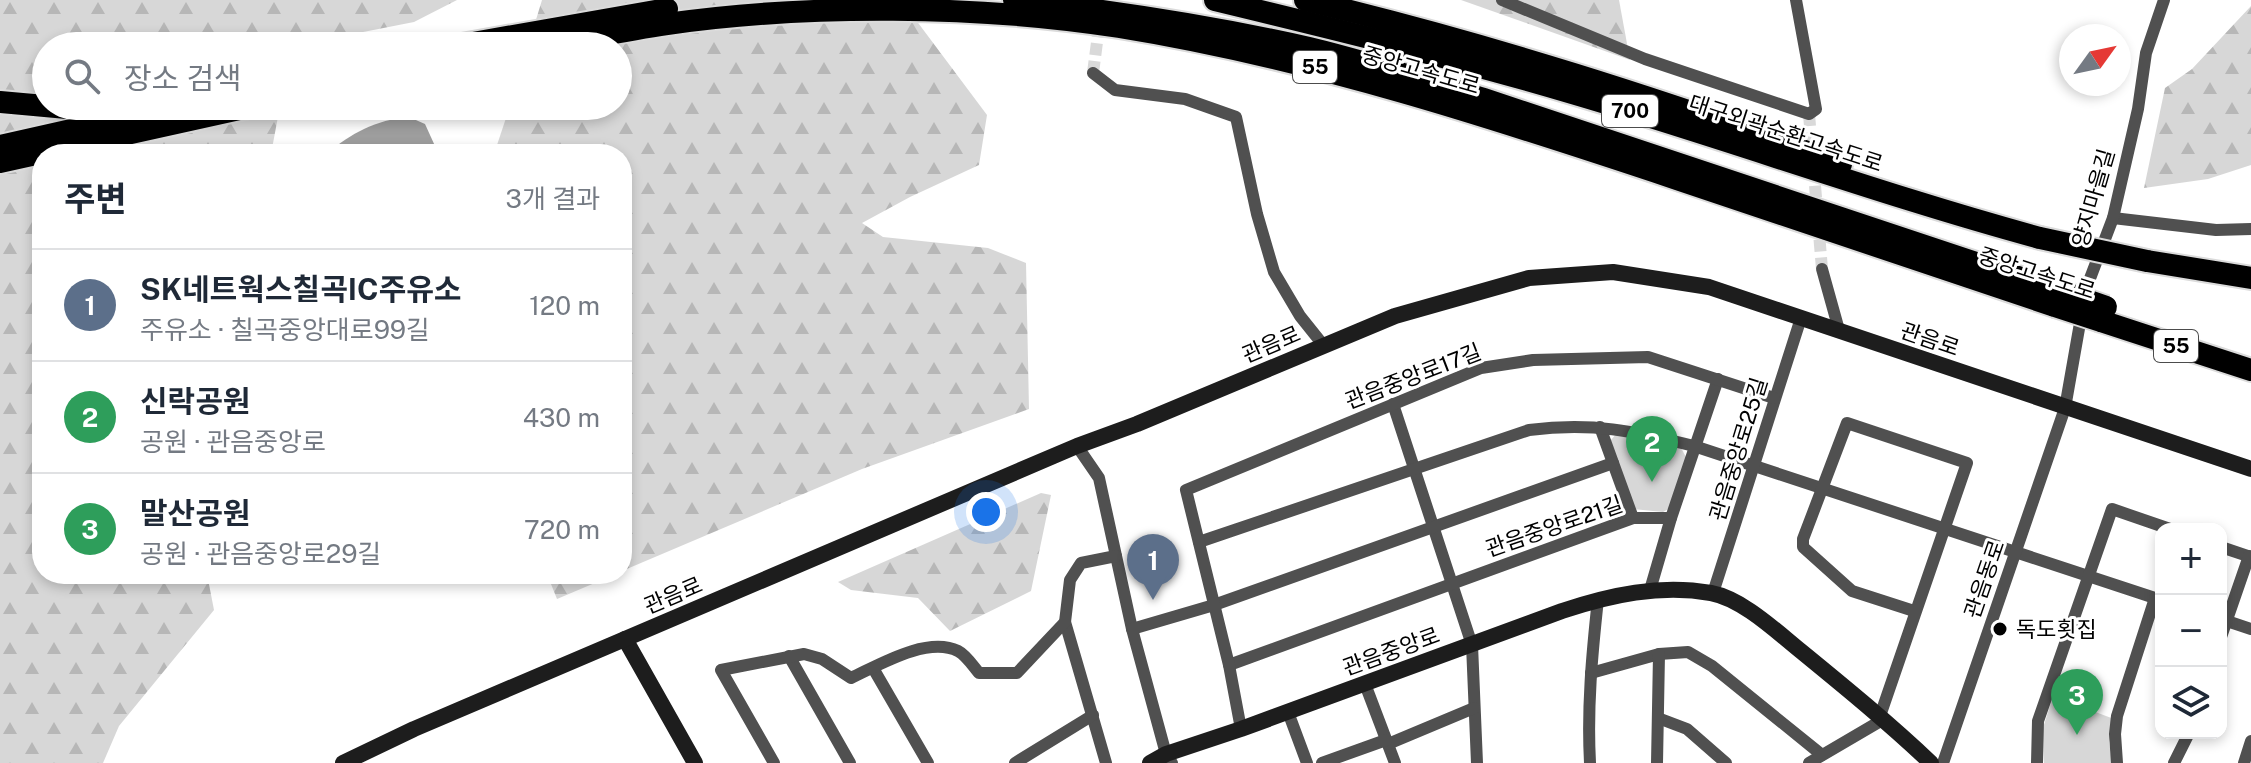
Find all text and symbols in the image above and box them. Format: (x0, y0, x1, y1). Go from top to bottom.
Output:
north arrow (2059, 24, 2131, 96)
search box (32, 32, 632, 120)
street label: 중앙고속도로 (1359, 41, 1483, 99)
road number: 55 (1293, 51, 1337, 83)
icon: search (60, 54, 104, 98)
text: 장소 검색 (124, 60, 242, 96)
street label: 대구외곽순환고속도로 (1686, 89, 1886, 177)
road number: 700 (1602, 95, 1658, 127)
street label: 양지마을길 (2067, 146, 2119, 250)
text: 주변 (64, 179, 127, 219)
text: 3개 결과 (506, 183, 600, 214)
street label: 중앙고속도로 (1975, 242, 2099, 304)
text: SK네트웍스칠곡IC주유소 (140, 271, 461, 307)
text: 1 (84, 290, 96, 321)
text: 120 m (529, 290, 600, 321)
text: 주유소 · 칠곡중앙대로99길 (140, 314, 430, 345)
street label: 관음로 (1897, 317, 1963, 361)
street label: 관음로 (1238, 320, 1304, 368)
road number: 55 (2154, 330, 2198, 362)
street label: 관음중앙로17길 (1341, 338, 1485, 414)
street label: 관음중앙로25길 (1704, 374, 1772, 524)
text: 신락공원 (140, 383, 250, 419)
text: 2 (82, 402, 98, 433)
text: 430 m (523, 402, 600, 433)
pin: 2 (1626, 416, 1678, 482)
text: 공원 · 관음중앙로 (140, 426, 326, 457)
street label: 관음중앙로21길 (1482, 490, 1626, 562)
your location (966, 492, 1006, 532)
text: 말산공원 (140, 495, 250, 531)
text: 3 (81, 514, 99, 545)
text: 720 m (524, 514, 600, 545)
map controls (2155, 523, 2227, 739)
button: + (2155, 523, 2227, 595)
pin: 1 (1127, 534, 1179, 600)
street label: 관음동로 (1959, 536, 2009, 622)
text: 공원 · 관음중앙로29길 (140, 538, 382, 569)
street label: 관음로 (640, 571, 706, 619)
button: − (2155, 595, 2227, 667)
place label: 독도횟집 (2016, 616, 2097, 642)
marker: 독도횟집 (1991, 620, 2009, 638)
street label: 관음중앙로 (1339, 621, 1443, 681)
button: layers (2155, 667, 2227, 739)
pin: 3 (2051, 669, 2103, 735)

